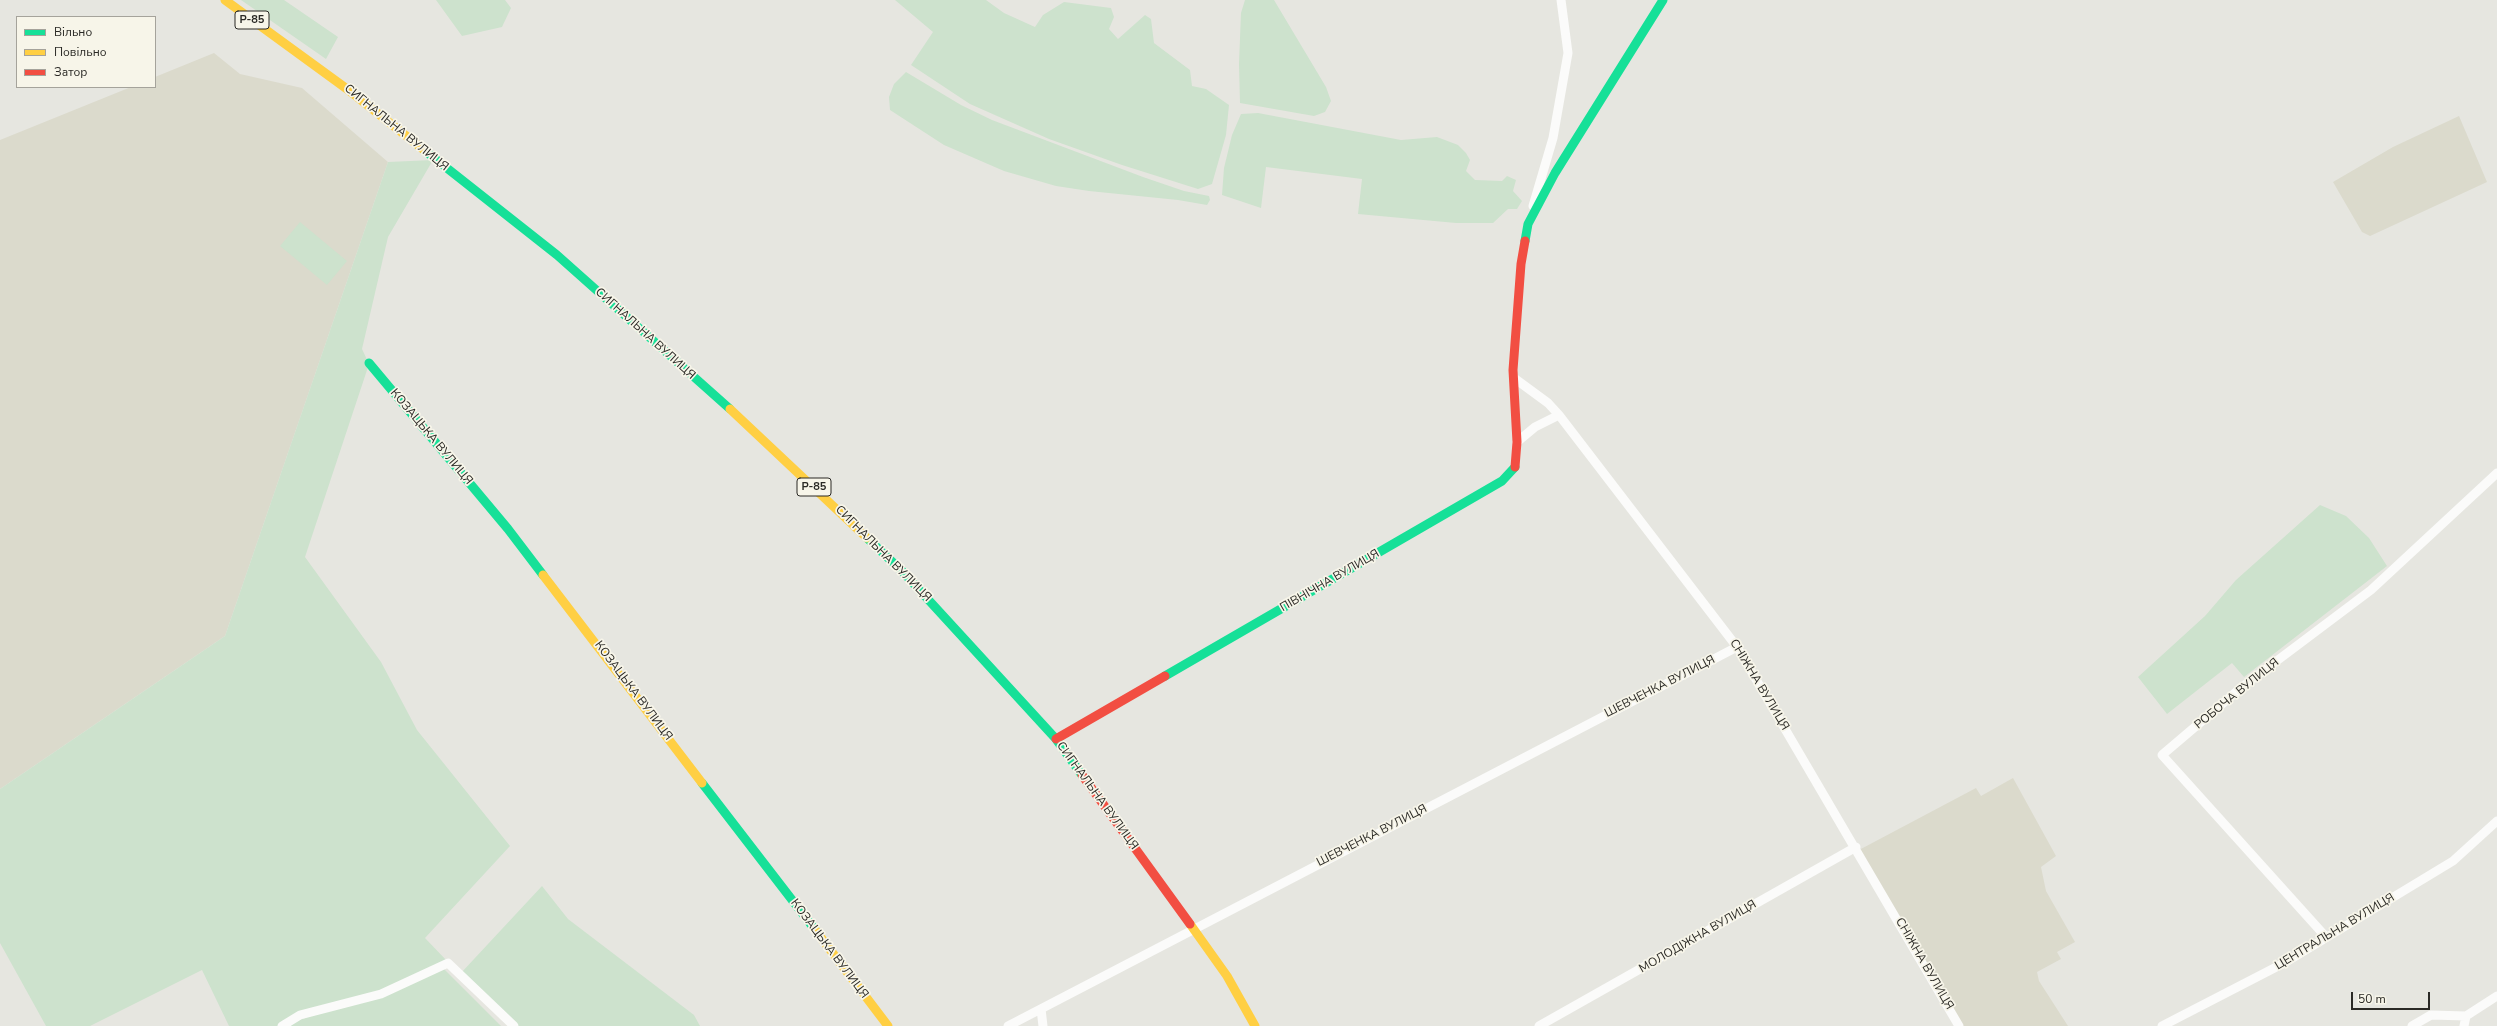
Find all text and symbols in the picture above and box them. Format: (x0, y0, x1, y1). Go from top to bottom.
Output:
road number: Р-85 (235, 11, 269, 29)
legend (16, 16, 156, 88)
text: Вільно (54, 24, 92, 40)
text: Повільно (54, 44, 107, 60)
text: Затор (54, 64, 87, 80)
street label: СИГНАЛЬНА ВУЛИЦЯ (341, 82, 451, 174)
street label: СИГНАЛЬНА ВУЛИЦЯ (592, 285, 698, 383)
street label: КОЗАЦЬКА ВУЛИЦЯ (387, 386, 475, 488)
road number: Р-85 (797, 478, 831, 496)
street label: СИГНАЛЬНА ВУЛИЦЯ (832, 503, 934, 605)
street label: ПІВНІЧНА ВУЛИЦЯ (1278, 547, 1382, 615)
street label: СНІЖНА ВУЛИЦЯ (1726, 637, 1792, 733)
street label: КОЗАЦЬКА ВУЛИЦЯ (591, 638, 675, 744)
street label: ШЕВЧЕНКА ВУЛИЦЯ (1602, 653, 1718, 721)
street label: РОБОЧА ВУЛИЦЯ (2192, 656, 2282, 732)
street label: СИГНАЛЬНА ВУЛИЦЯ (1053, 739, 1141, 853)
street label: ШЕВЧЕНКА ВУЛИЦЯ (1314, 802, 1430, 870)
street label: ЦЕНТРАЛЬНА ВУЛИЦЯ (2273, 891, 2397, 973)
street label: КОЗАЦЬКА ВУЛИЦЯ (787, 896, 871, 1002)
street label: МОЛОДІЖНА ВУЛИЦЯ (1637, 897, 1759, 977)
street label: СНІЖНА ВУЛИЦЯ (1892, 916, 1956, 1012)
scale bar (2353, 984, 2432, 1010)
text: 50 m (2358, 991, 2386, 1007)

